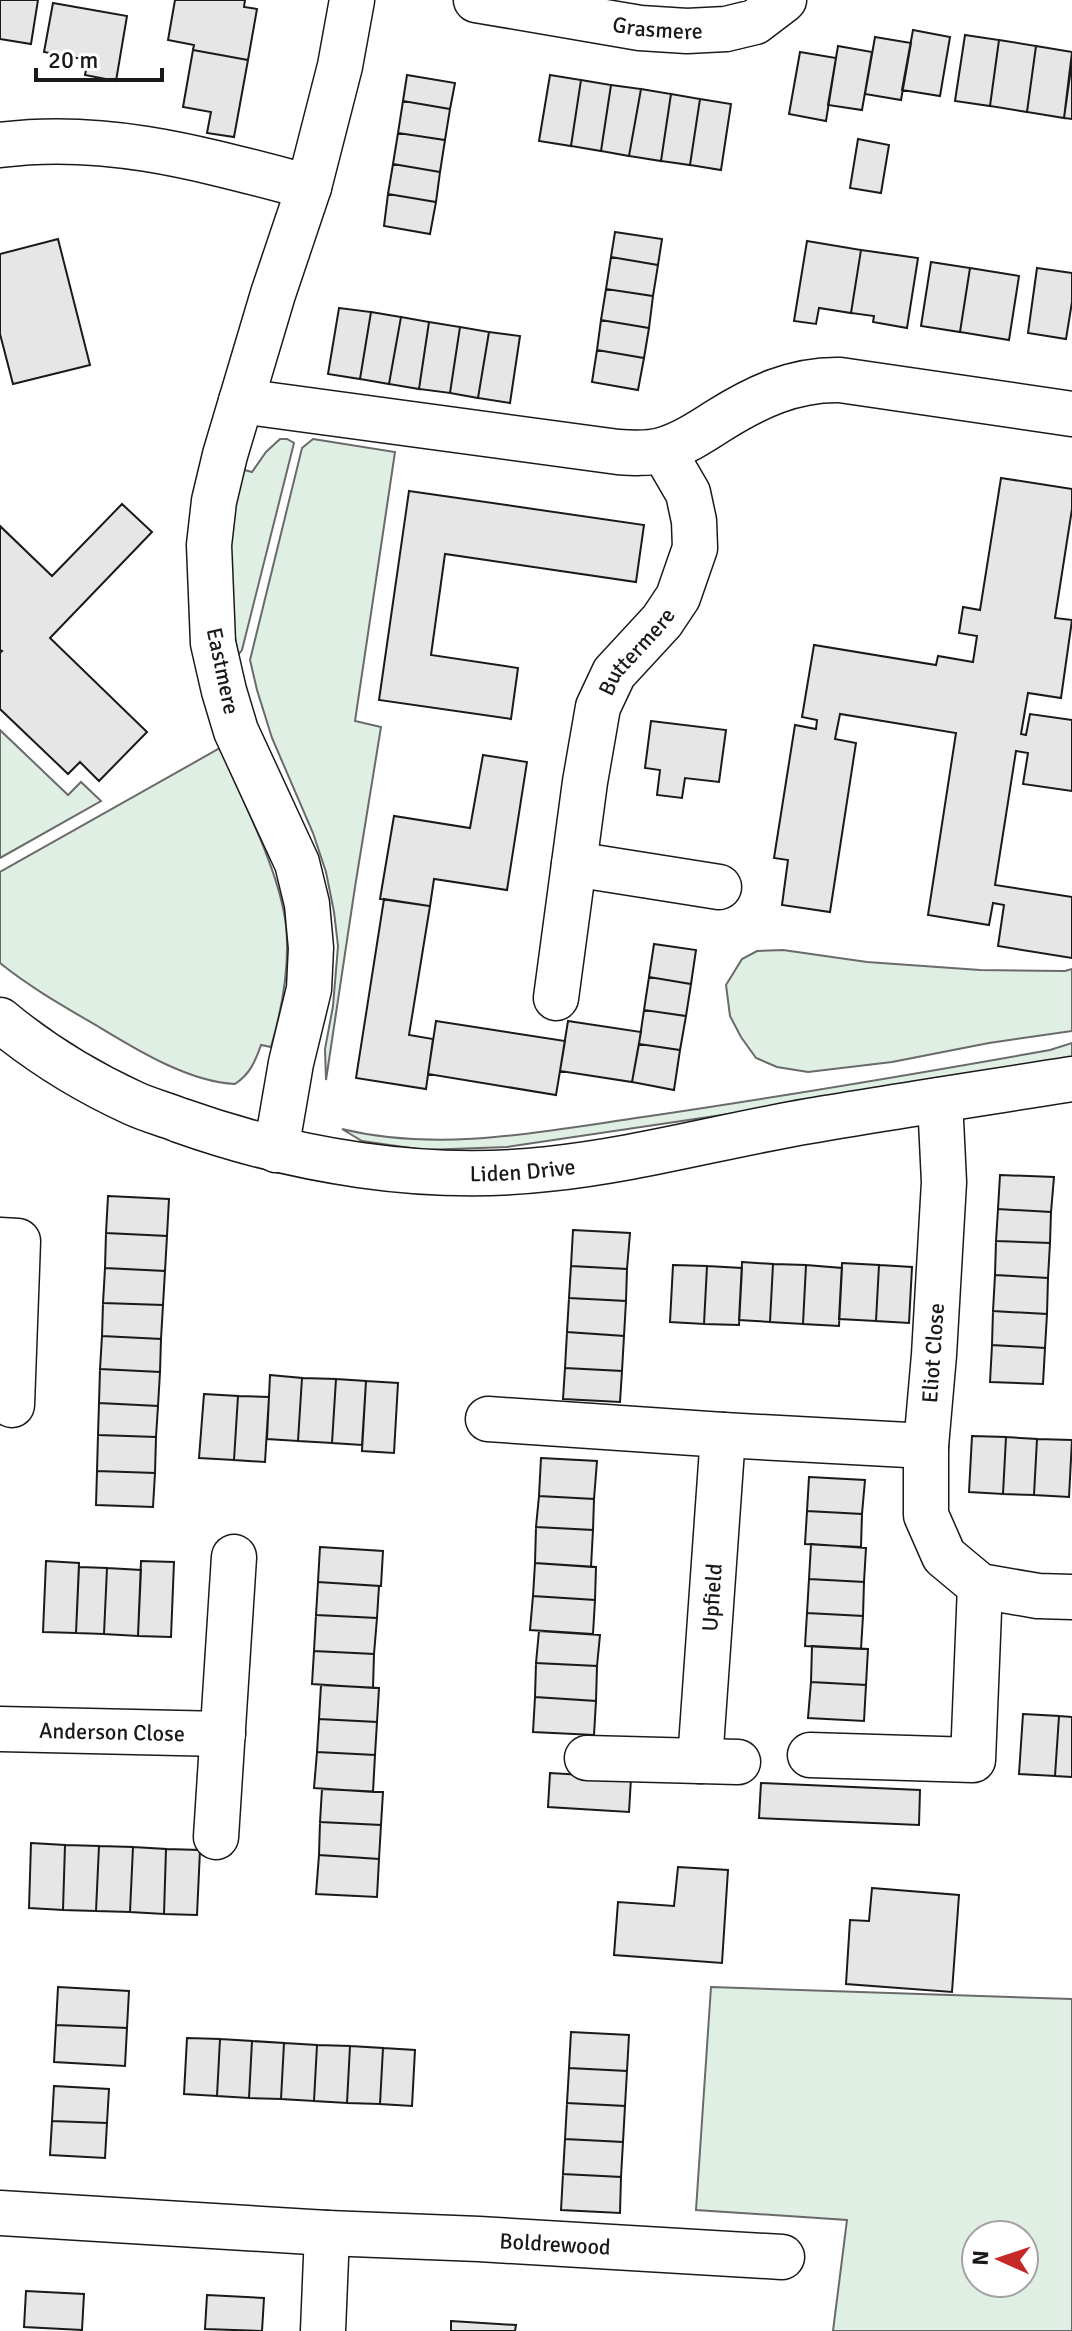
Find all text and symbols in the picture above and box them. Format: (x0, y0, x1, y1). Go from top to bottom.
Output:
street label: Grasmere (611, 10, 703, 45)
scale bar (36, 32, 162, 82)
text: 20 m (48, 45, 98, 75)
street label: Buttermere (592, 603, 680, 700)
street label: Eastmere (201, 625, 245, 717)
street label: Liden Drive (470, 1152, 577, 1187)
street label: Eliot Close (916, 1302, 950, 1404)
street label: Upfield (696, 1562, 727, 1632)
street label: Anderson Close (39, 1716, 185, 1747)
north arrow (960, 2219, 1040, 2299)
street label: Boldrewood (499, 2227, 612, 2260)
text: N (967, 2250, 994, 2266)

